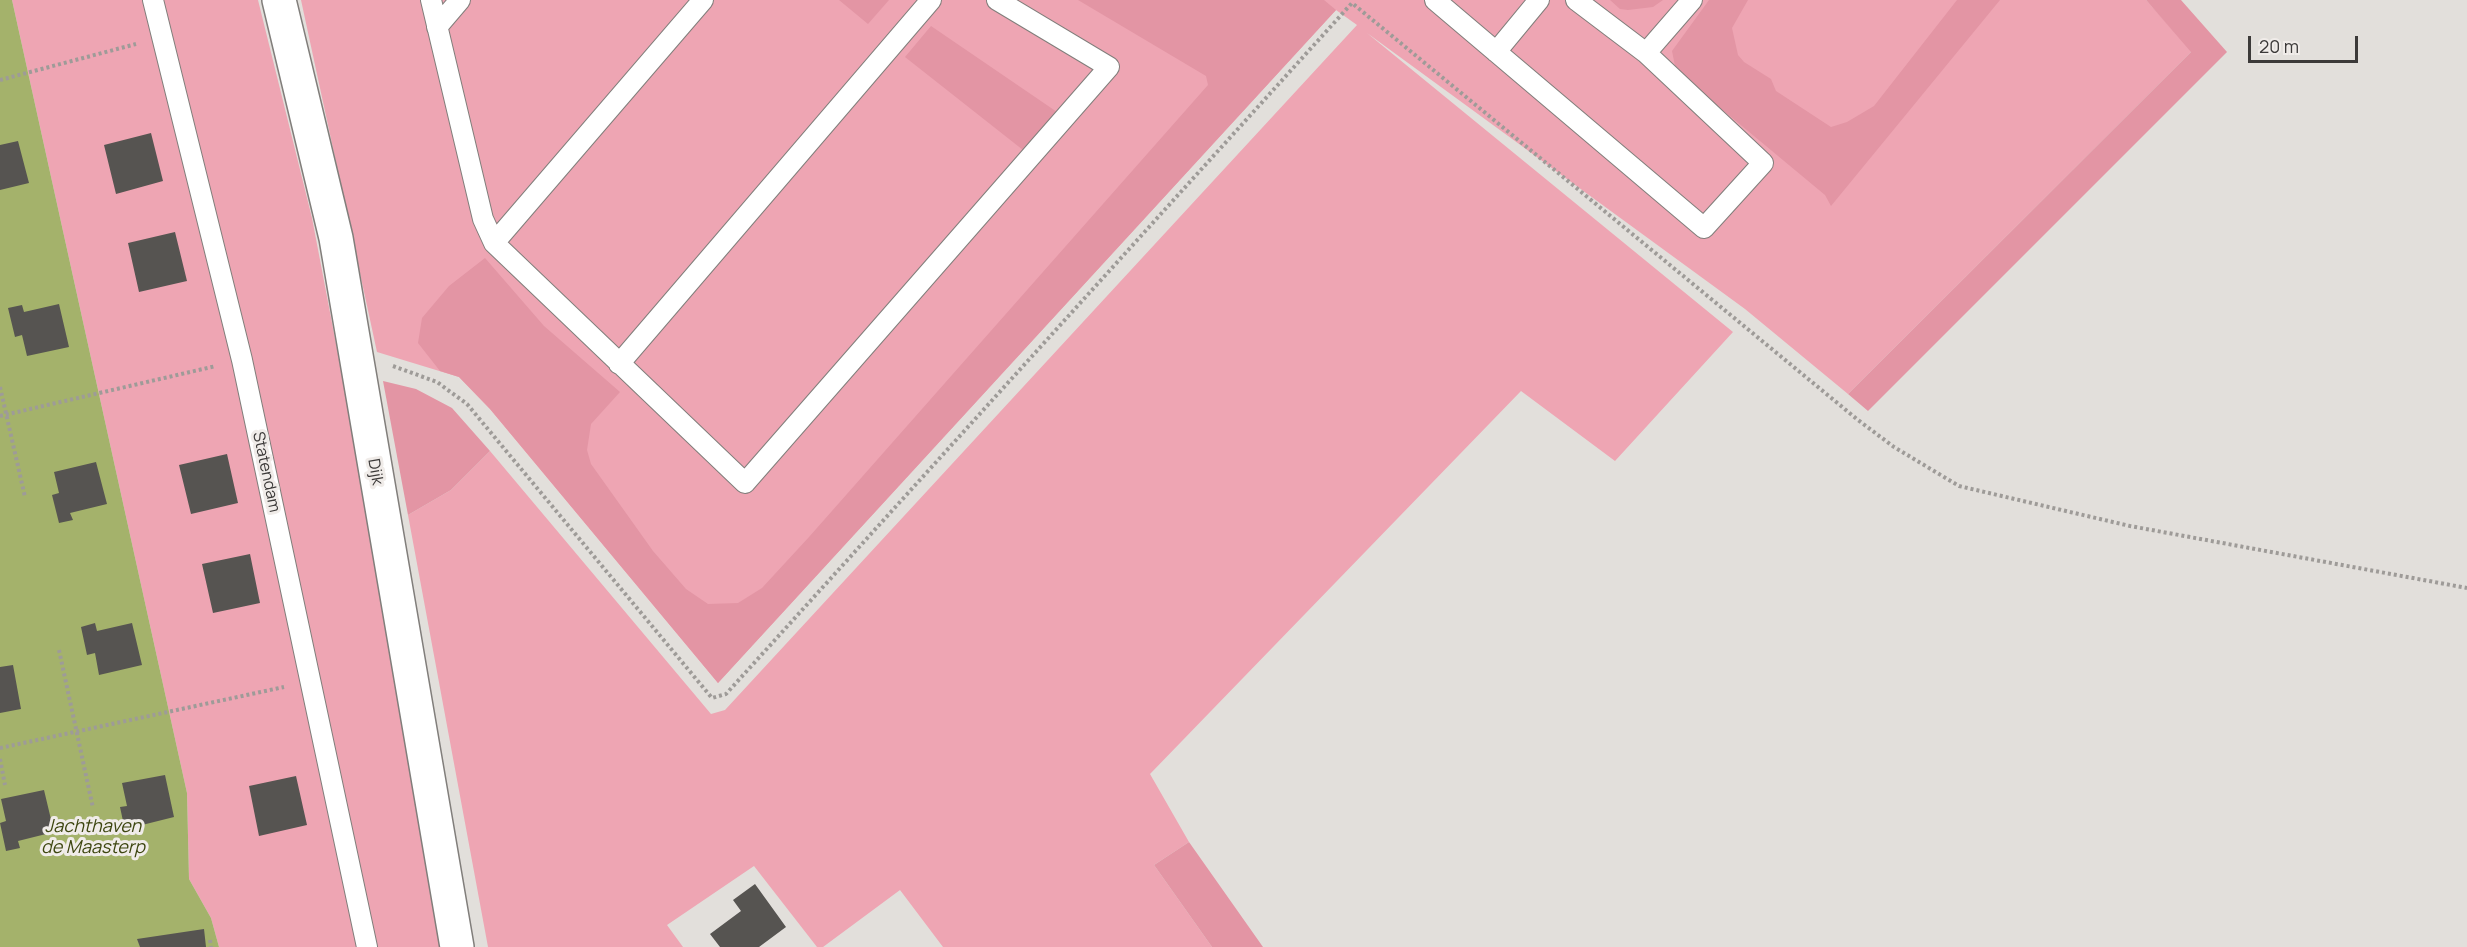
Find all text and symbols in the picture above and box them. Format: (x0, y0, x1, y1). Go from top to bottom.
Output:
scale bar (2251, 24, 2360, 62)
text: 20 m (2259, 34, 2299, 58)
street label: Statendam (248, 430, 284, 514)
street label: Dijk (363, 457, 387, 487)
water label: Jachthaven de Maasterp (41, 816, 145, 858)

